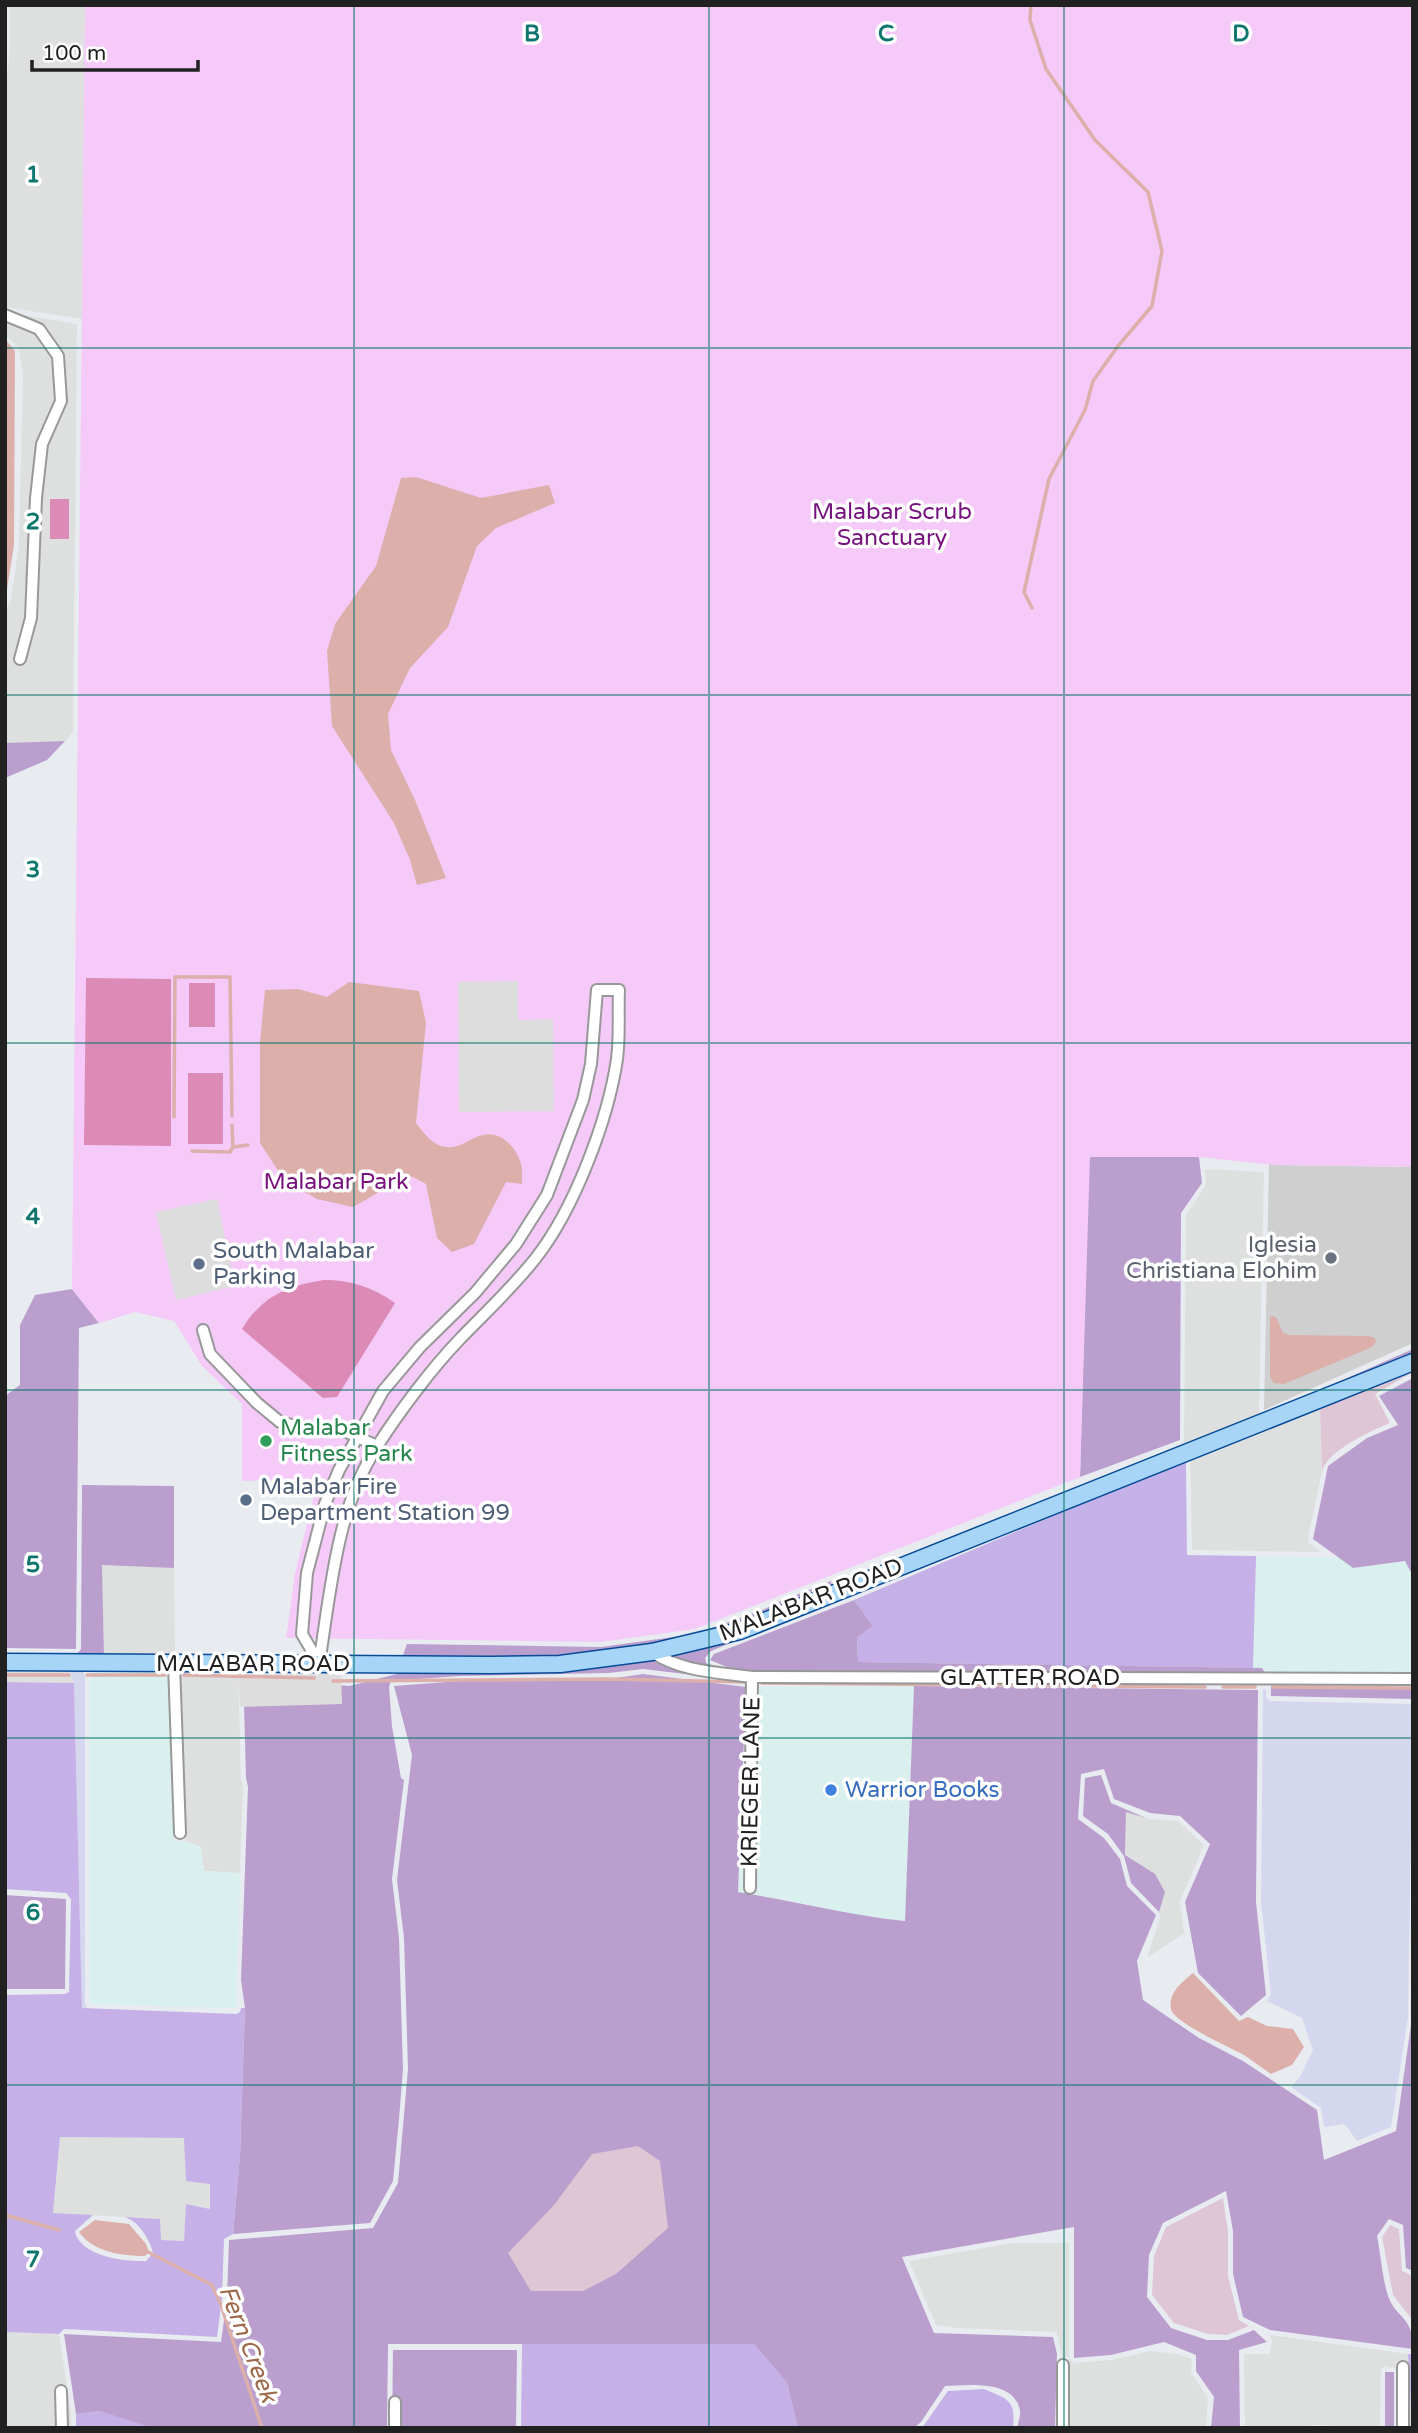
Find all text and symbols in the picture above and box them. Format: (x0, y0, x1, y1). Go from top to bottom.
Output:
text: B (524, 20, 540, 48)
text: C (878, 20, 894, 48)
text: D (1232, 20, 1250, 48)
scale bar (32, 28, 198, 72)
text: 100 m (42, 41, 106, 66)
text: 1 (26, 161, 40, 189)
park label: Malabar Scrub Sanctuary (812, 498, 972, 552)
text: 2 (26, 508, 40, 536)
text: 3 (26, 856, 40, 884)
park label: Malabar Park (263, 1168, 409, 1196)
text: 4 (26, 1203, 41, 1231)
place label: Iglesia Christiana Elohim (1126, 1231, 1317, 1285)
place label: South Malabar Parking (213, 1237, 374, 1291)
marker: Iglesia Christiana Elohim (1323, 1250, 1339, 1266)
marker: South Malabar Parking (191, 1256, 207, 1272)
place label: Malabar Fitness Park (280, 1414, 412, 1468)
marker: Malabar Fitness Park (258, 1433, 274, 1449)
place label: Malabar Fire Department Station 99 (260, 1473, 510, 1527)
marker: Malabar Fire Department Station 99 (238, 1492, 254, 1508)
text: 5 (26, 1551, 40, 1579)
street label: MALABAR ROAD (715, 1552, 907, 1648)
street label: MALABAR ROAD (156, 1650, 350, 1678)
street label: GLATTER ROAD (940, 1664, 1120, 1692)
street label: KRIEGER LANE (736, 1697, 766, 1867)
place label: Warrior Books (845, 1776, 1000, 1804)
marker: Warrior Books (823, 1782, 839, 1798)
text: 6 (26, 1899, 40, 1927)
text: 7 (26, 2246, 40, 2274)
water label: Fern Creek (212, 2281, 284, 2408)

